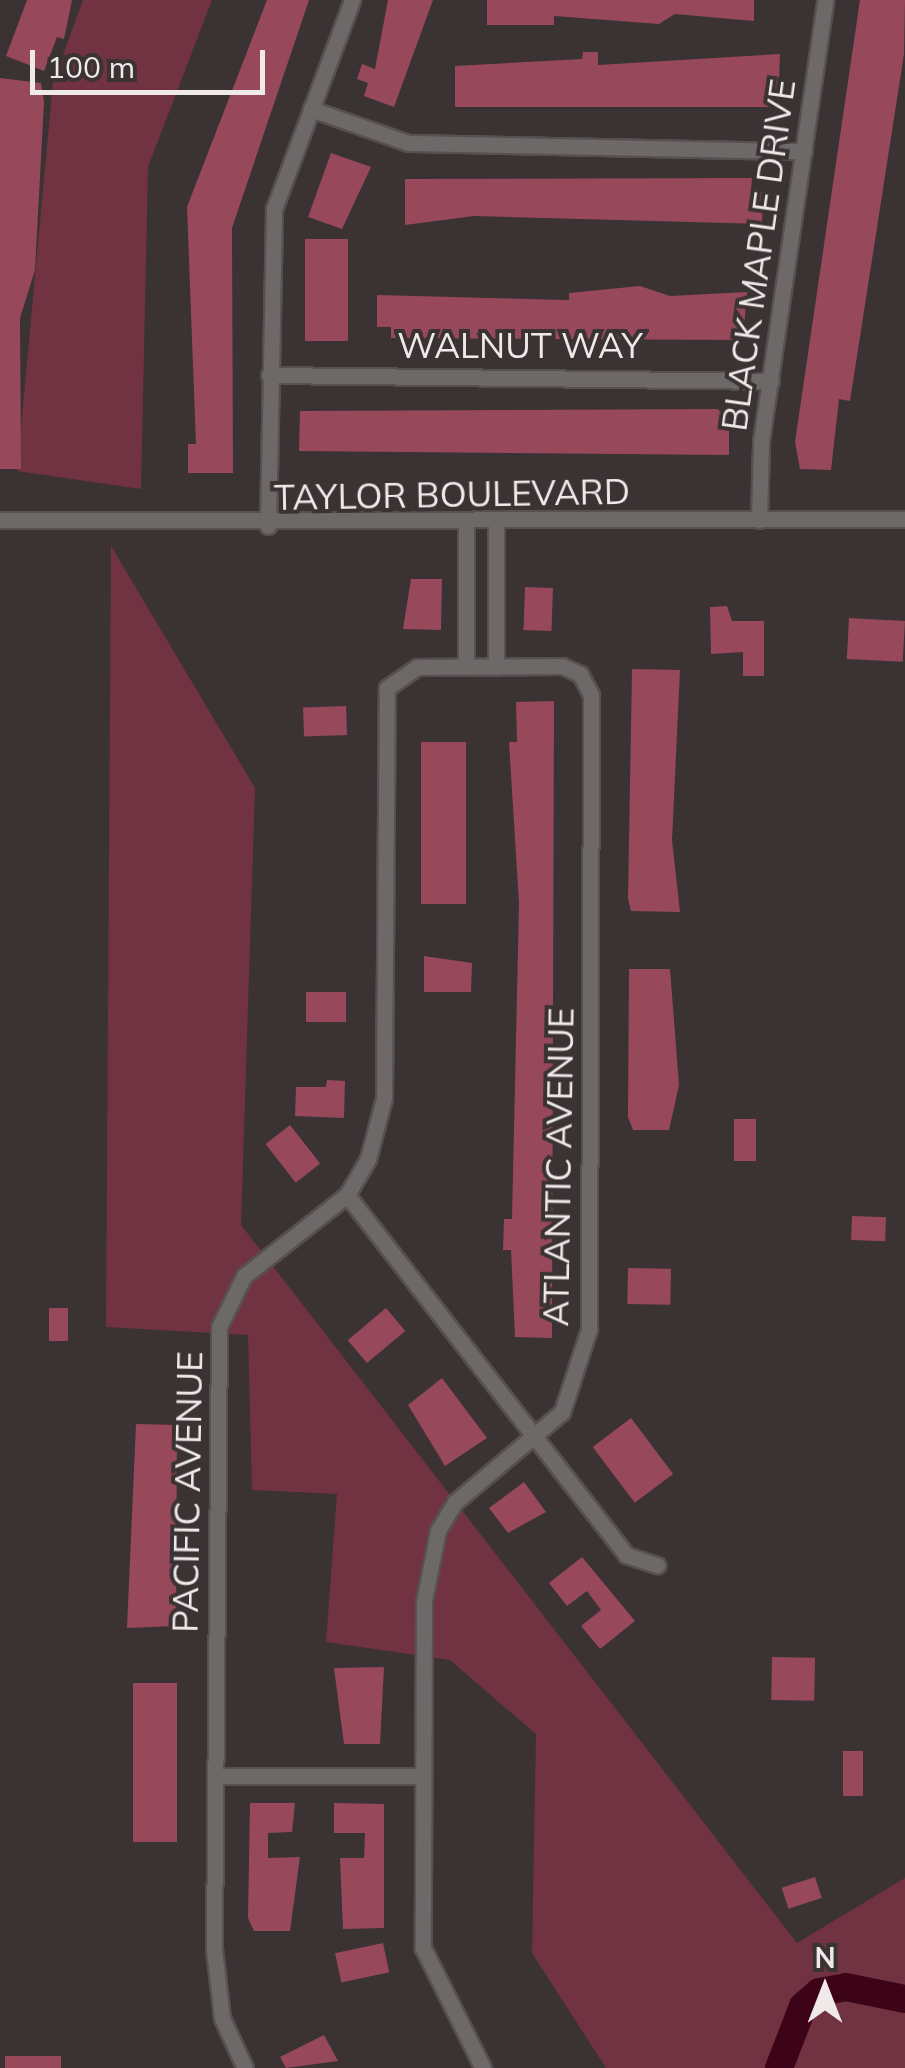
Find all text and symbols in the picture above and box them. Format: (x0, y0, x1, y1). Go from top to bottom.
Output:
scale bar (35, 30, 270, 92)
text: 100 m (47, 48, 135, 86)
street label: BLACK MAPLE DRIVE (713, 77, 803, 433)
street label: WALNUT WAY (397, 324, 643, 366)
street label: TAYLOR BOULEVARD (274, 470, 630, 518)
street label: ATLANTIC AVENUE (534, 1007, 582, 1327)
street label: PACIFIC AVENUE (164, 1351, 210, 1633)
north arrow (775, 1938, 875, 2038)
text: N (814, 1940, 836, 1975)

